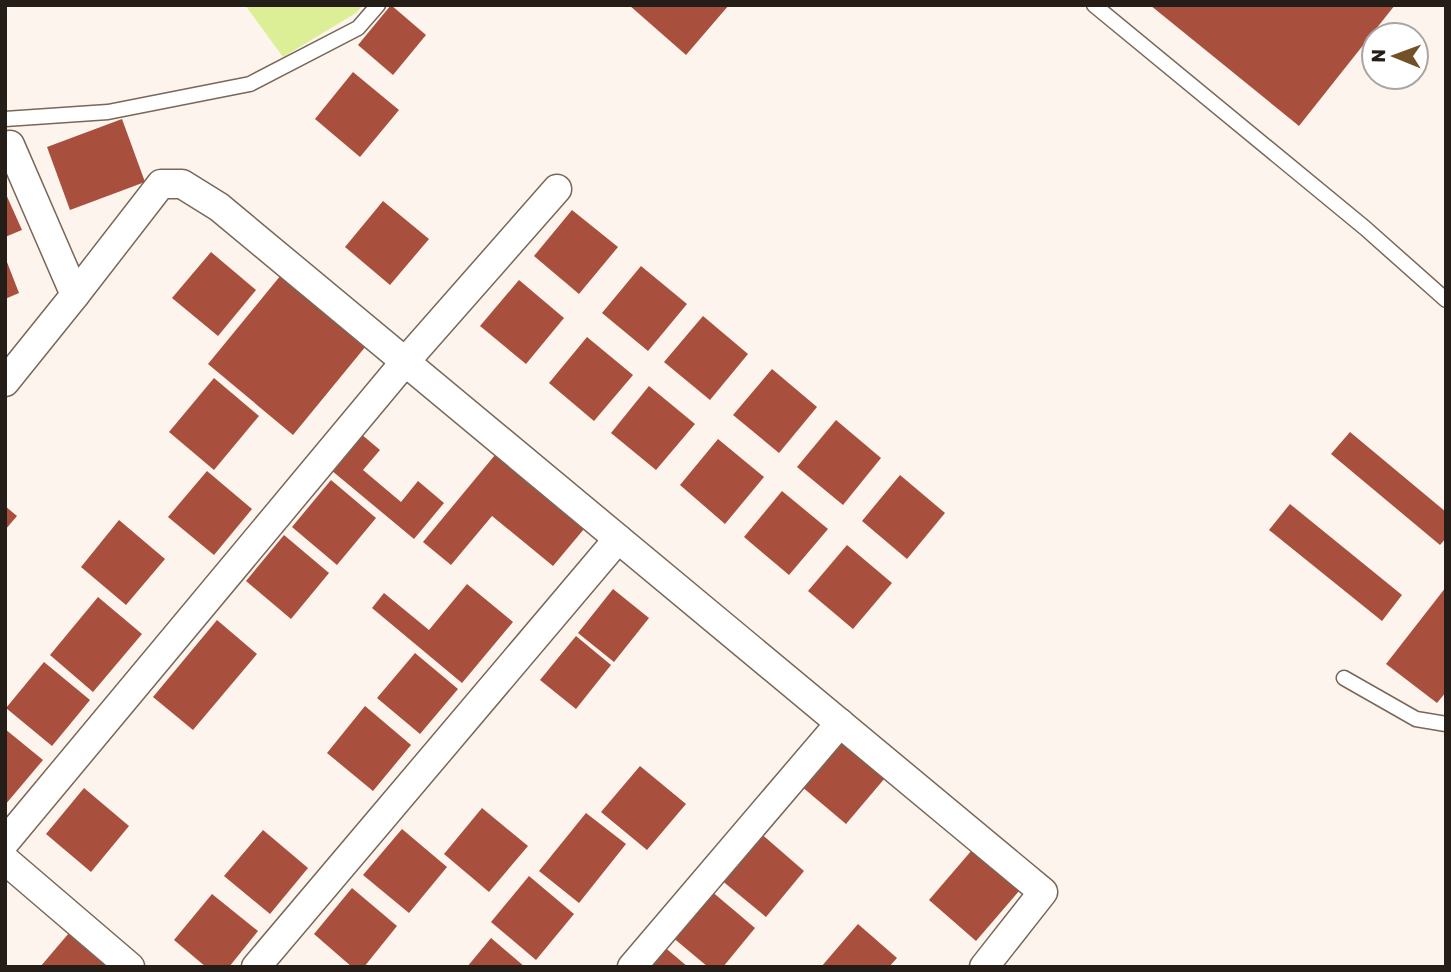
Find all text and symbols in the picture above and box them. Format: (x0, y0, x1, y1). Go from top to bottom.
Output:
north arrow (1360, 21, 1430, 91)
text: N (1367, 49, 1390, 63)

